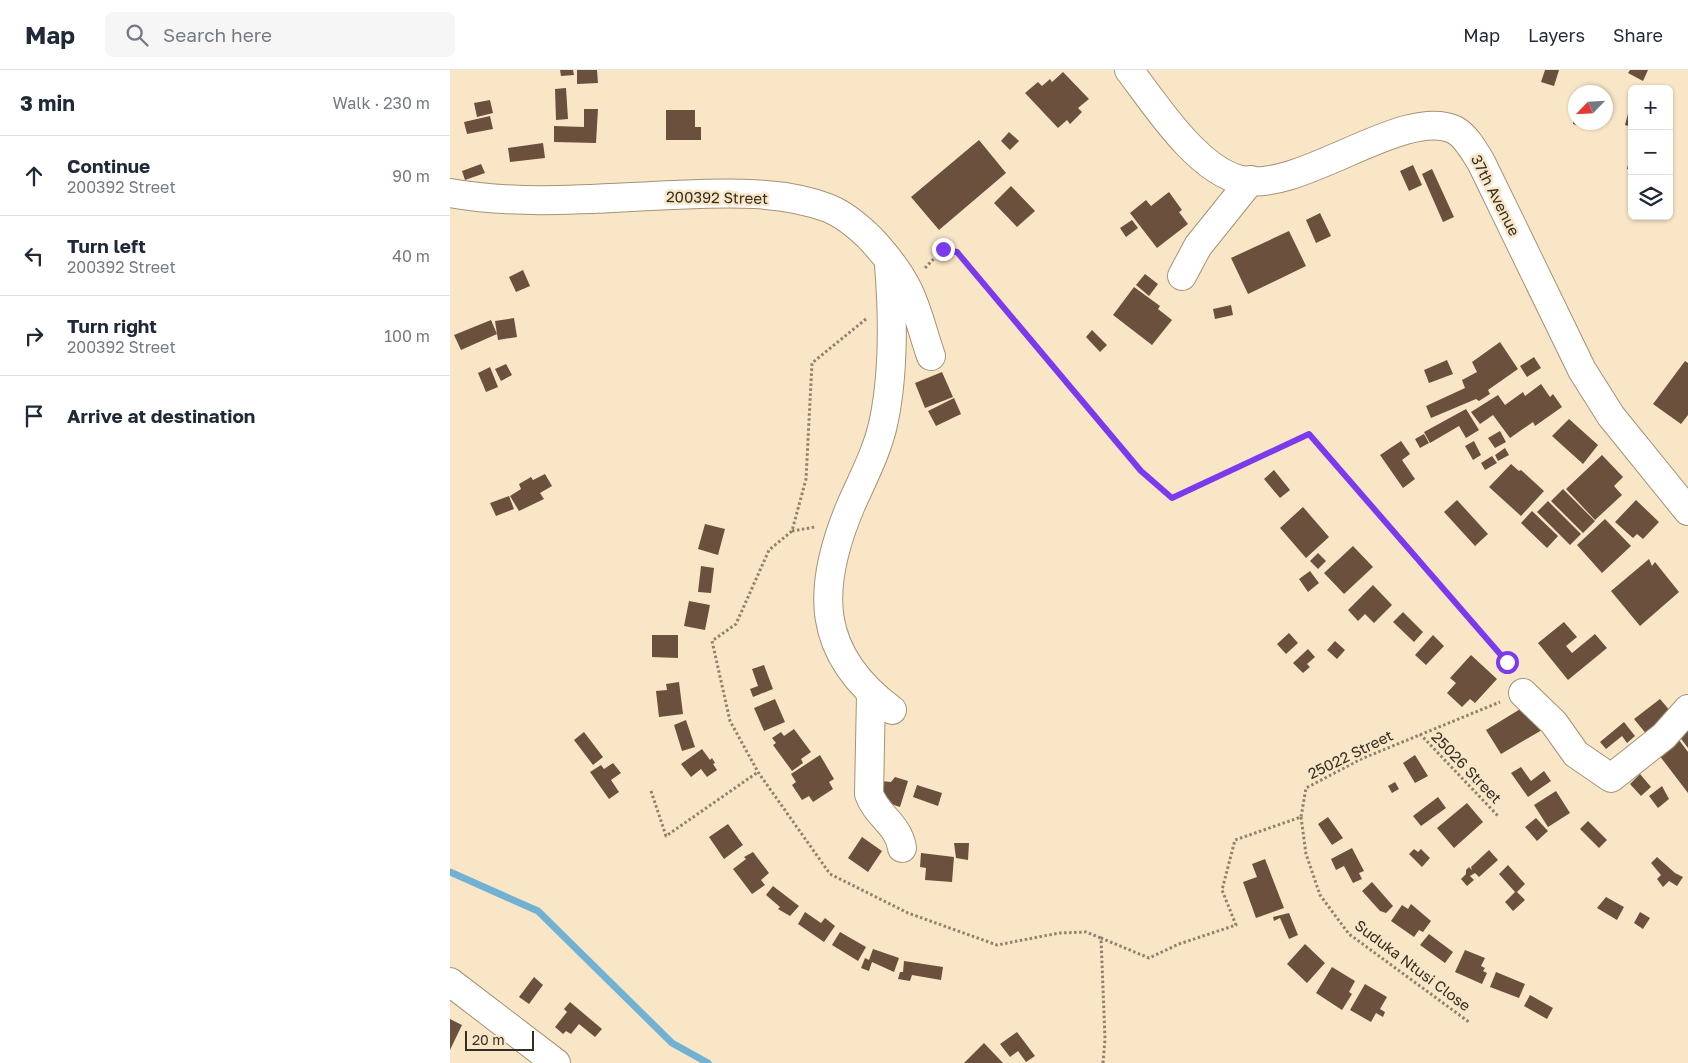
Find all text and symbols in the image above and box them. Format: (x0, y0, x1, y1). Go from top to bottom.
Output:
search box (105, 12, 455, 57)
text: Map (25, 20, 75, 49)
icon: search (123, 21, 151, 49)
text: Search here (163, 23, 272, 46)
text: Map (1463, 24, 1500, 46)
text: Layers (1528, 24, 1585, 46)
text: Share (1613, 24, 1663, 46)
north arrow (1568, 85, 1613, 130)
map controls (1628, 85, 1673, 220)
button: + (1628, 85, 1673, 130)
text: 3 min (20, 90, 75, 116)
text: Walk · 230 m (333, 93, 430, 113)
button: − (1628, 130, 1673, 175)
street label: 37th Avenue (1468, 151, 1524, 239)
text: Continue (67, 154, 150, 177)
icon: ahead (20, 162, 48, 190)
text: 90 m (392, 166, 430, 186)
button: layers (1628, 175, 1673, 220)
text: 200392 Street (67, 177, 176, 197)
street label: 200392 Street (666, 187, 768, 207)
text: Turn left (67, 234, 146, 257)
route end (932, 238, 955, 261)
icon: left (20, 242, 48, 270)
text: 40 m (392, 246, 430, 266)
text: 200392 Street (67, 257, 176, 277)
text: Turn right (67, 314, 157, 337)
icon: right (20, 322, 48, 350)
text: 100 m (384, 326, 430, 346)
text: 200392 Street (67, 337, 176, 357)
icon: arrive (20, 402, 48, 430)
text: Arrive at destination (67, 404, 255, 427)
route start (1496, 651, 1519, 674)
street label: 25022 Street (1305, 726, 1395, 782)
street label: 25026 Street (1428, 727, 1506, 807)
street label: Suduka Ntusi Close (1352, 916, 1475, 1015)
scale bar (465, 1028, 534, 1051)
text: 20 m (472, 1031, 505, 1048)

